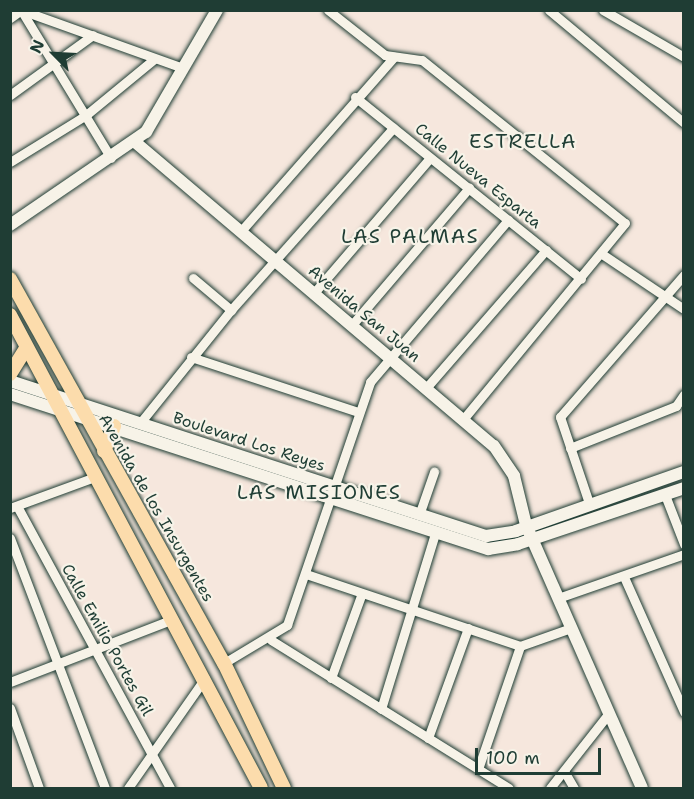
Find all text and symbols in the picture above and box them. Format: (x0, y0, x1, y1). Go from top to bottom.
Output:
north arrow (24, 24, 84, 84)
text: N (25, 36, 49, 57)
street label: Calle Nueva Esparta (411, 119, 545, 233)
district label: ESTRELLA (469, 129, 577, 153)
district label: LAS PALMAS (341, 224, 479, 248)
street label: Avenida San Juan (304, 262, 424, 366)
street label: Boulevard Los Reyes (170, 408, 328, 476)
street label: Avenida de los Insurgentes (94, 411, 218, 605)
district label: LAS MISIONES (237, 480, 401, 504)
street label: Calle Emilio Portes Gil (57, 561, 157, 719)
scale bar (478, 736, 604, 774)
text: 100 m (486, 746, 540, 770)

